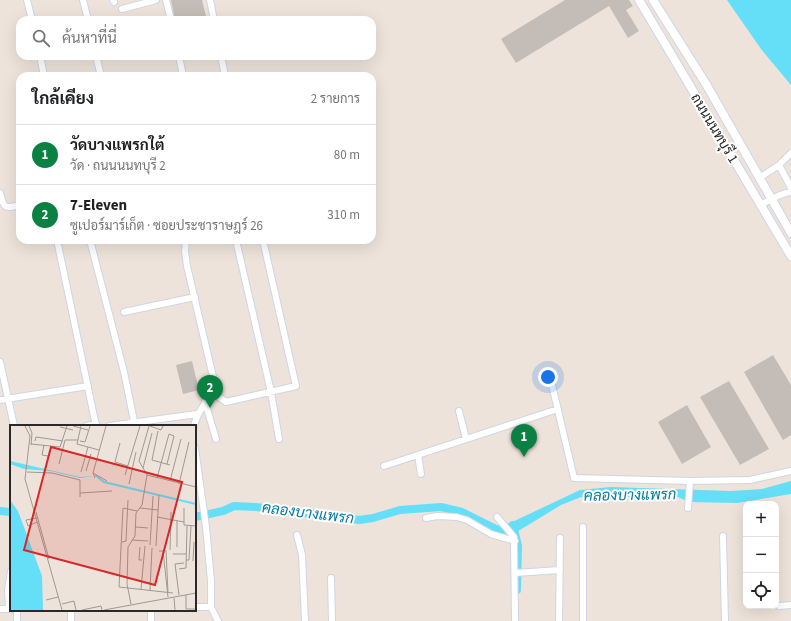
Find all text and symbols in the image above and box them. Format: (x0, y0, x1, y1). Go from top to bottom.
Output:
search box (16, 16, 376, 60)
icon: search (30, 27, 52, 49)
text: ค้นหาที่นี่ (62, 28, 117, 49)
text: ใกล้เคียง (32, 87, 94, 111)
text: 2 รายการ (311, 90, 360, 108)
street label: ถนนนนทบุรี 1 (685, 90, 743, 167)
text: วัดบางแพรกใต้ (70, 135, 164, 156)
text: 1 (42, 146, 48, 164)
text: 80 m (334, 146, 360, 164)
text: วัด · ถนนนนทบุรี 2 (70, 157, 166, 175)
text: 7-Eleven (70, 195, 127, 216)
text: 2 (42, 206, 48, 224)
text: 310 m (327, 206, 360, 224)
text: ซูเปอร์มาร์เก็ต · ซอยประชาราษฎร์ 26 (70, 217, 263, 235)
your location (538, 367, 558, 387)
pin: 2 (197, 375, 223, 408)
pin: 1 (511, 424, 537, 457)
inset map (10, 425, 196, 611)
water label: คลองบางแพรก (584, 484, 676, 507)
water label: คลองบางแพรก (261, 497, 355, 530)
map controls (743, 501, 779, 609)
button: + (743, 501, 779, 537)
button: − (743, 537, 779, 573)
button: locate (743, 573, 779, 609)

